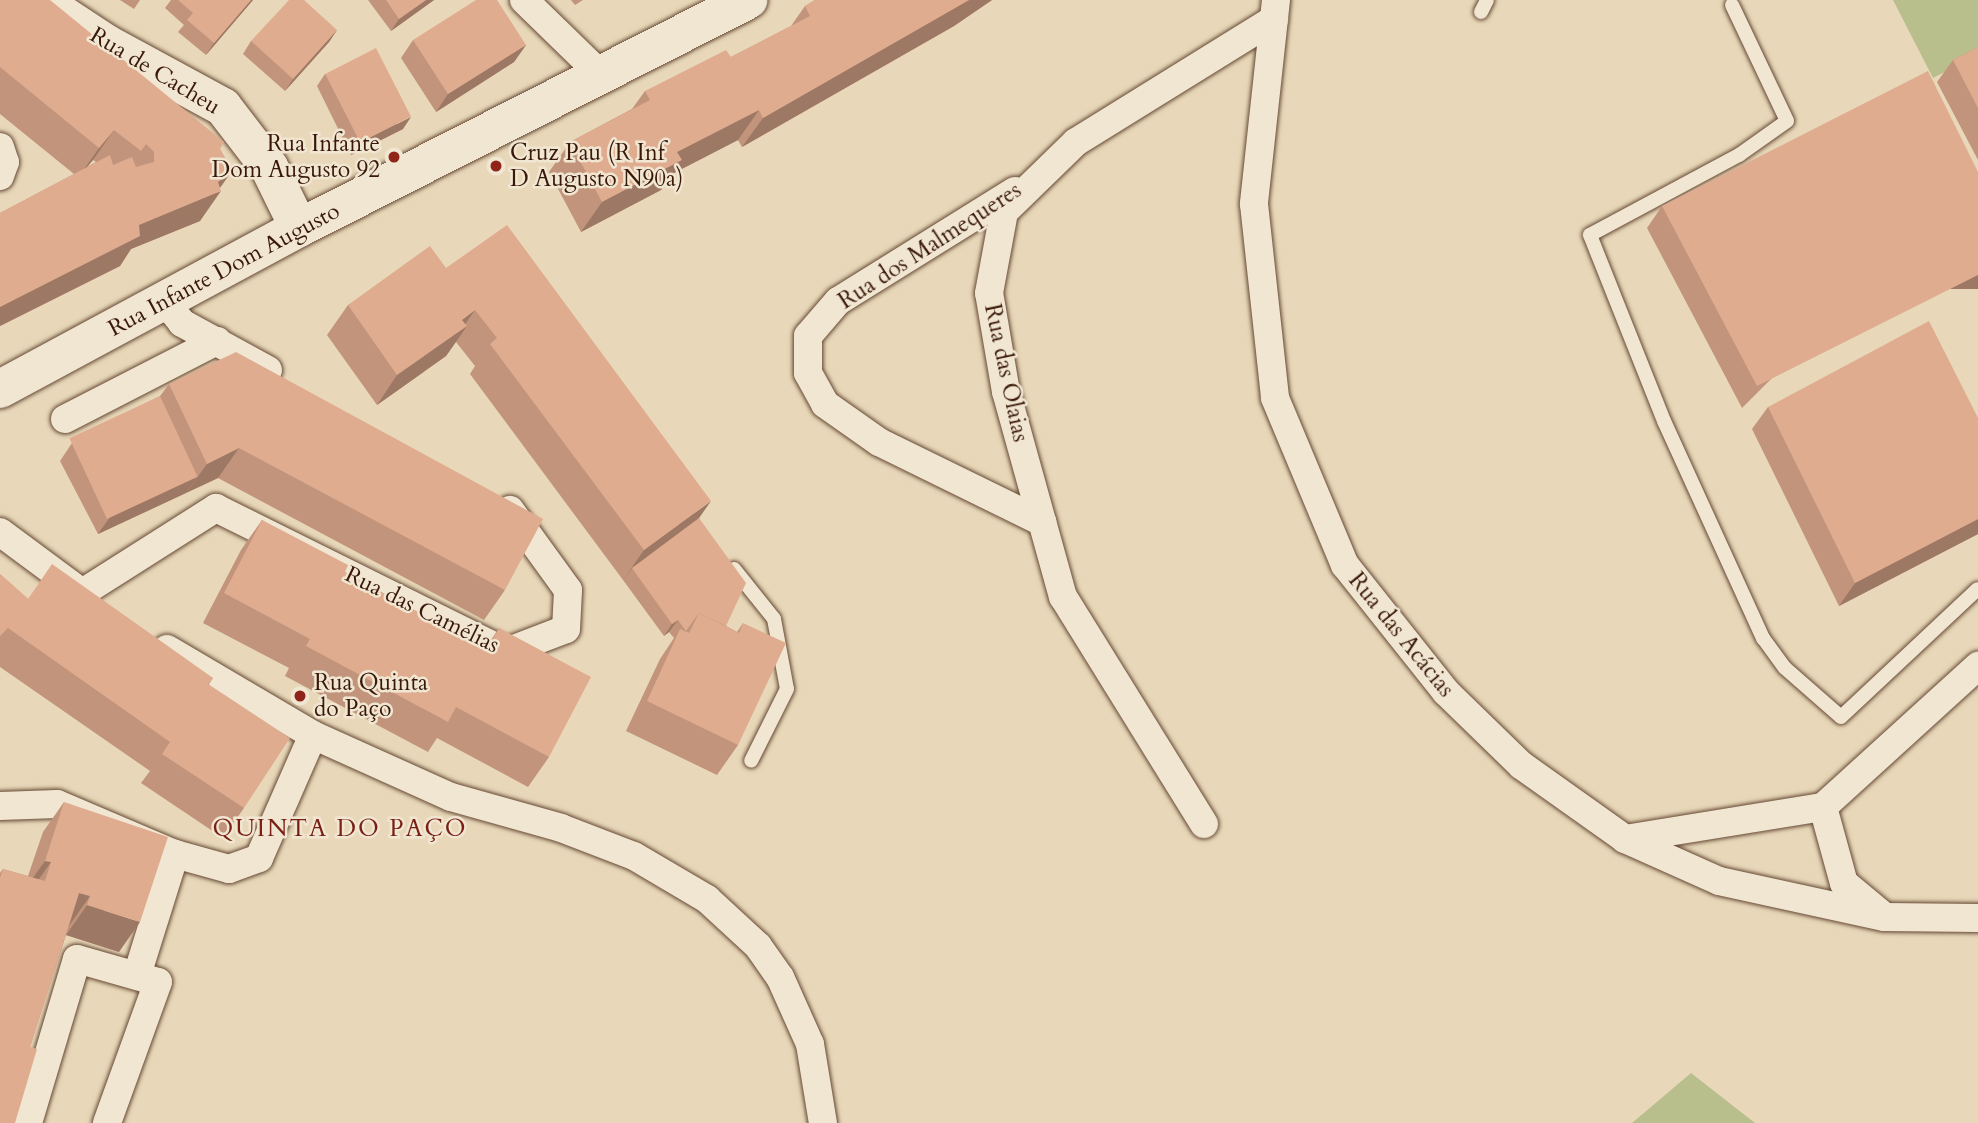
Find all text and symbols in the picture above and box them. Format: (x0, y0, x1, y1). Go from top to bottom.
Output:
street label: Rua de Cacheu (85, 21, 225, 121)
place label: Rua Infante Dom Augusto 92 (212, 130, 380, 184)
place label: Cruz Pau (R Inf D Augusto N90a) (510, 139, 683, 193)
marker: Rua Infante Dom Augusto 92 (386, 149, 402, 165)
marker: Cruz Pau (R Inf D Augusto N90a) (488, 158, 504, 174)
street label: Rua dos Malmequeres (833, 177, 1027, 315)
street label: Rua Infante Dom Augusto (104, 197, 344, 343)
street label: Rua das Olaias (978, 301, 1034, 445)
street label: Rua das Camélias (340, 561, 504, 659)
street label: Rua das Acácias (1342, 567, 1460, 703)
place label: Rua Quinta do Paço (314, 669, 428, 723)
marker: Rua Quinta do Paço (292, 688, 308, 704)
district label: QUINTA DO PAÇO (214, 815, 466, 843)

